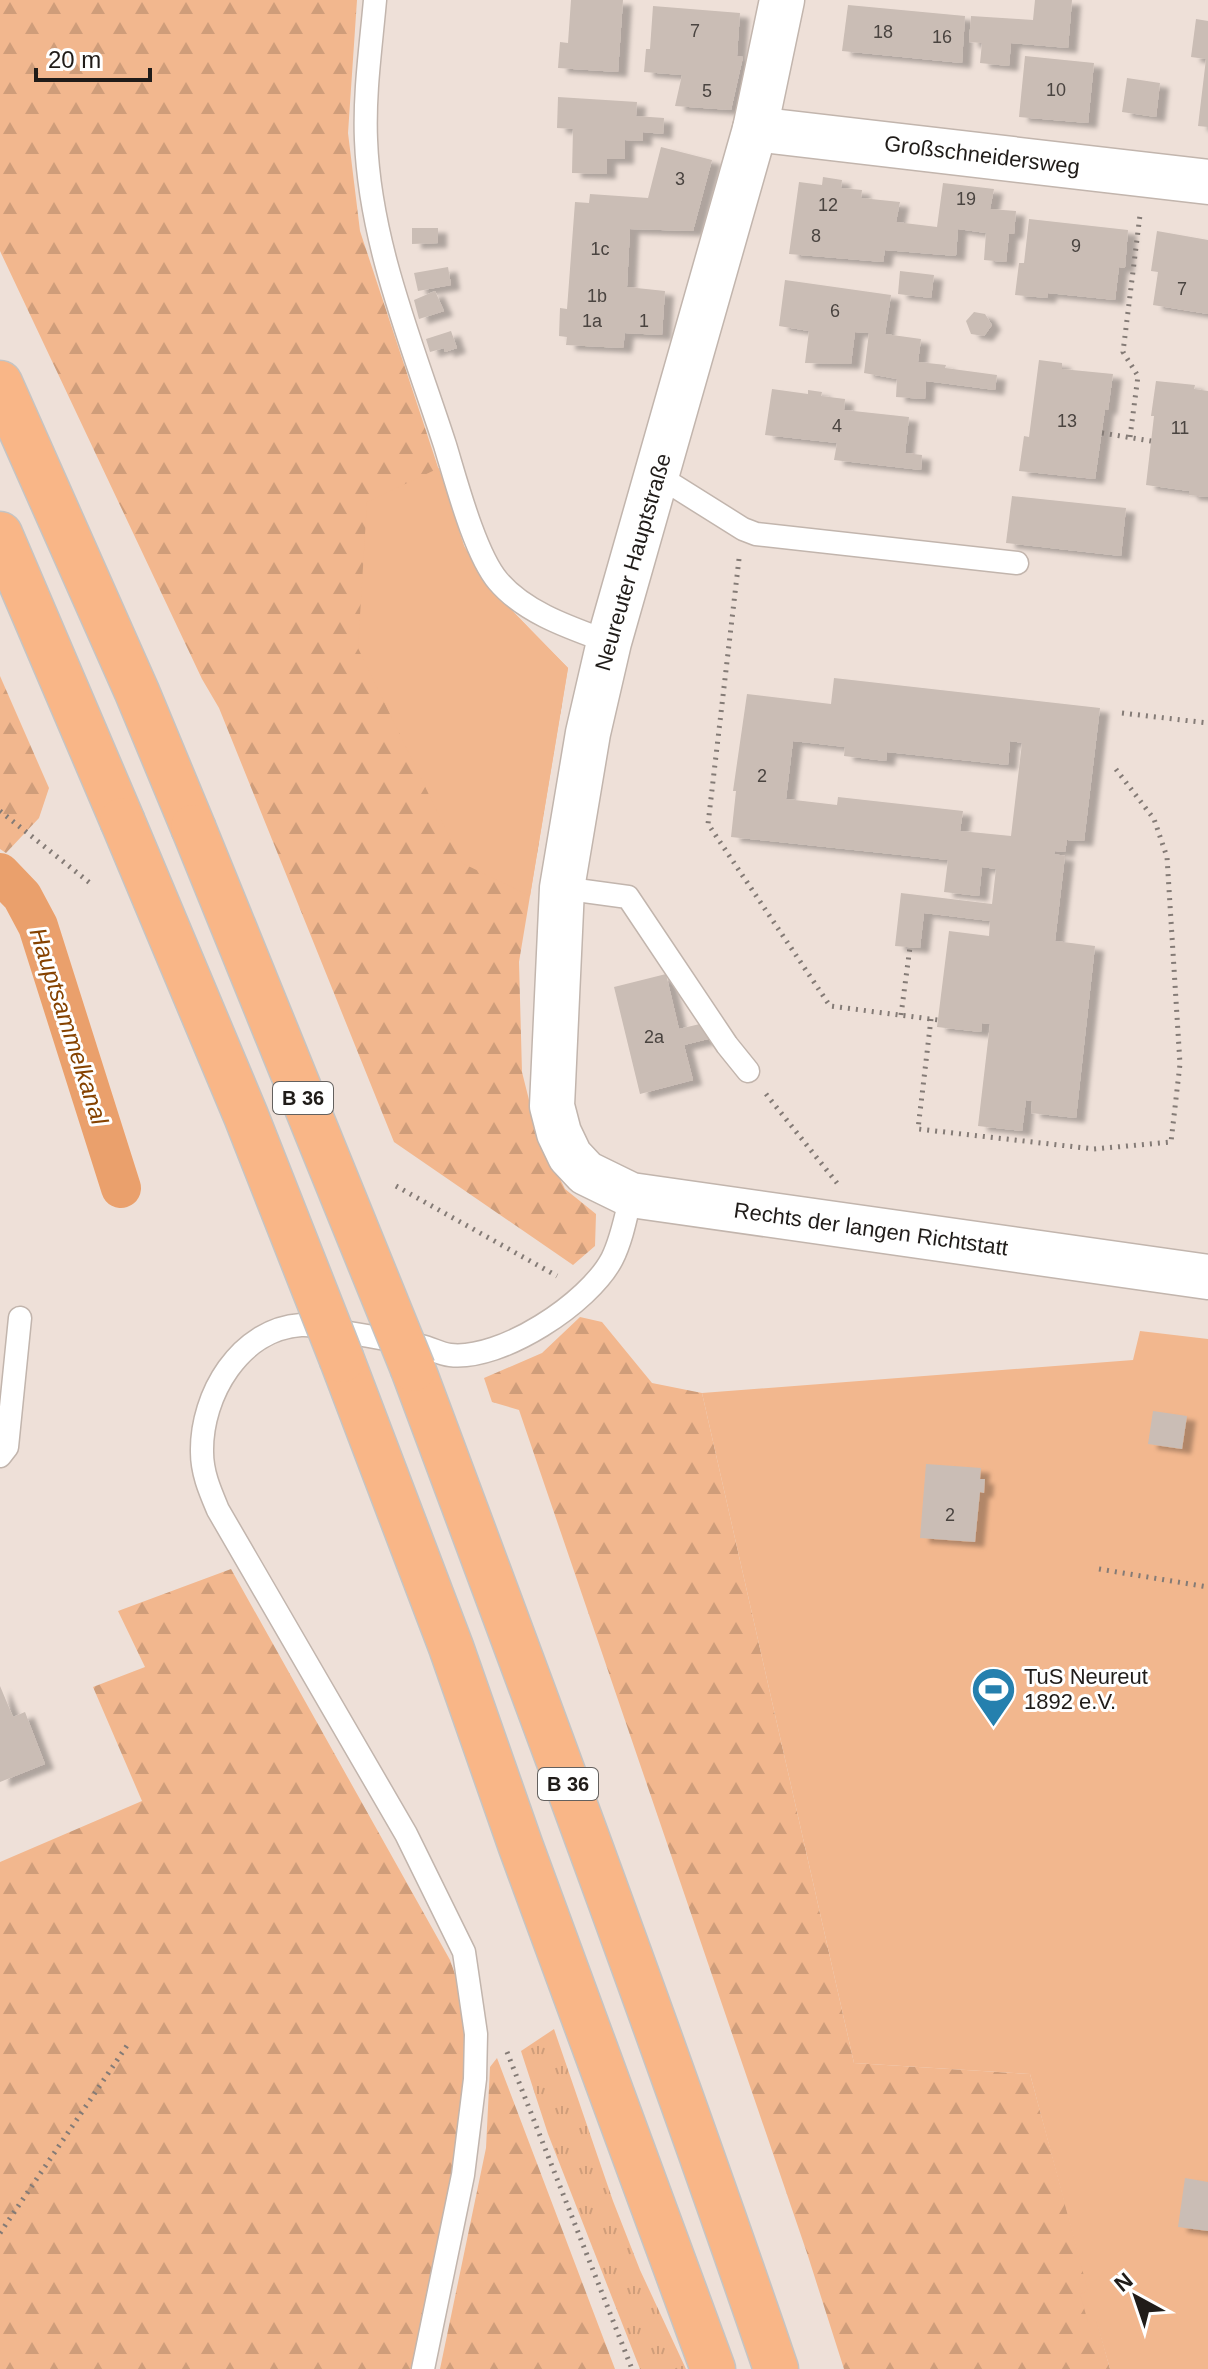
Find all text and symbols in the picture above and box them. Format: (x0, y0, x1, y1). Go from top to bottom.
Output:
house number: 7 (690, 21, 700, 41)
house number: 18 (873, 22, 893, 42)
house number: 16 (932, 27, 952, 47)
scale bar (36, 32, 150, 82)
text: 20 m (48, 46, 101, 73)
house number: 10 (1046, 80, 1066, 100)
house number: 5 (702, 81, 712, 101)
street label: Großschneidersweg (883, 131, 1081, 179)
house number: 3 (675, 169, 685, 189)
house number: 19 (956, 189, 976, 209)
house number: 12 (818, 195, 838, 215)
house number: 8 (811, 226, 821, 246)
house number: 9 (1071, 236, 1081, 256)
house number: 1c (590, 239, 610, 259)
house number: 7 (1177, 279, 1187, 299)
house number: 1b (587, 286, 607, 306)
house number: 6 (830, 301, 840, 321)
house number: 1a (582, 311, 603, 331)
house number: 1 (639, 311, 649, 331)
house number: 13 (1057, 411, 1077, 431)
house number: 4 (832, 416, 842, 436)
house number: 11 (1171, 418, 1189, 438)
street label: Neureuter Hauptstraße (590, 450, 676, 674)
house number: 2 (757, 766, 767, 786)
water label: Hauptsammelkanal (24, 924, 114, 1128)
house number: 2a (644, 1027, 665, 1047)
road number: B 36 (273, 1082, 333, 1114)
street label: Rechts der langen Richtstatt (732, 1197, 1010, 1261)
house number: 2 (945, 1505, 955, 1525)
place label: TuS Neureut 1892 e.V. (1024, 1664, 1148, 1714)
sports icon: TuS Neureut 1892 e.V. (969, 1665, 1017, 1728)
road number: B 36 (538, 1768, 598, 1800)
north arrow (1096, 2257, 1176, 2337)
text: N (1109, 2267, 1138, 2297)

